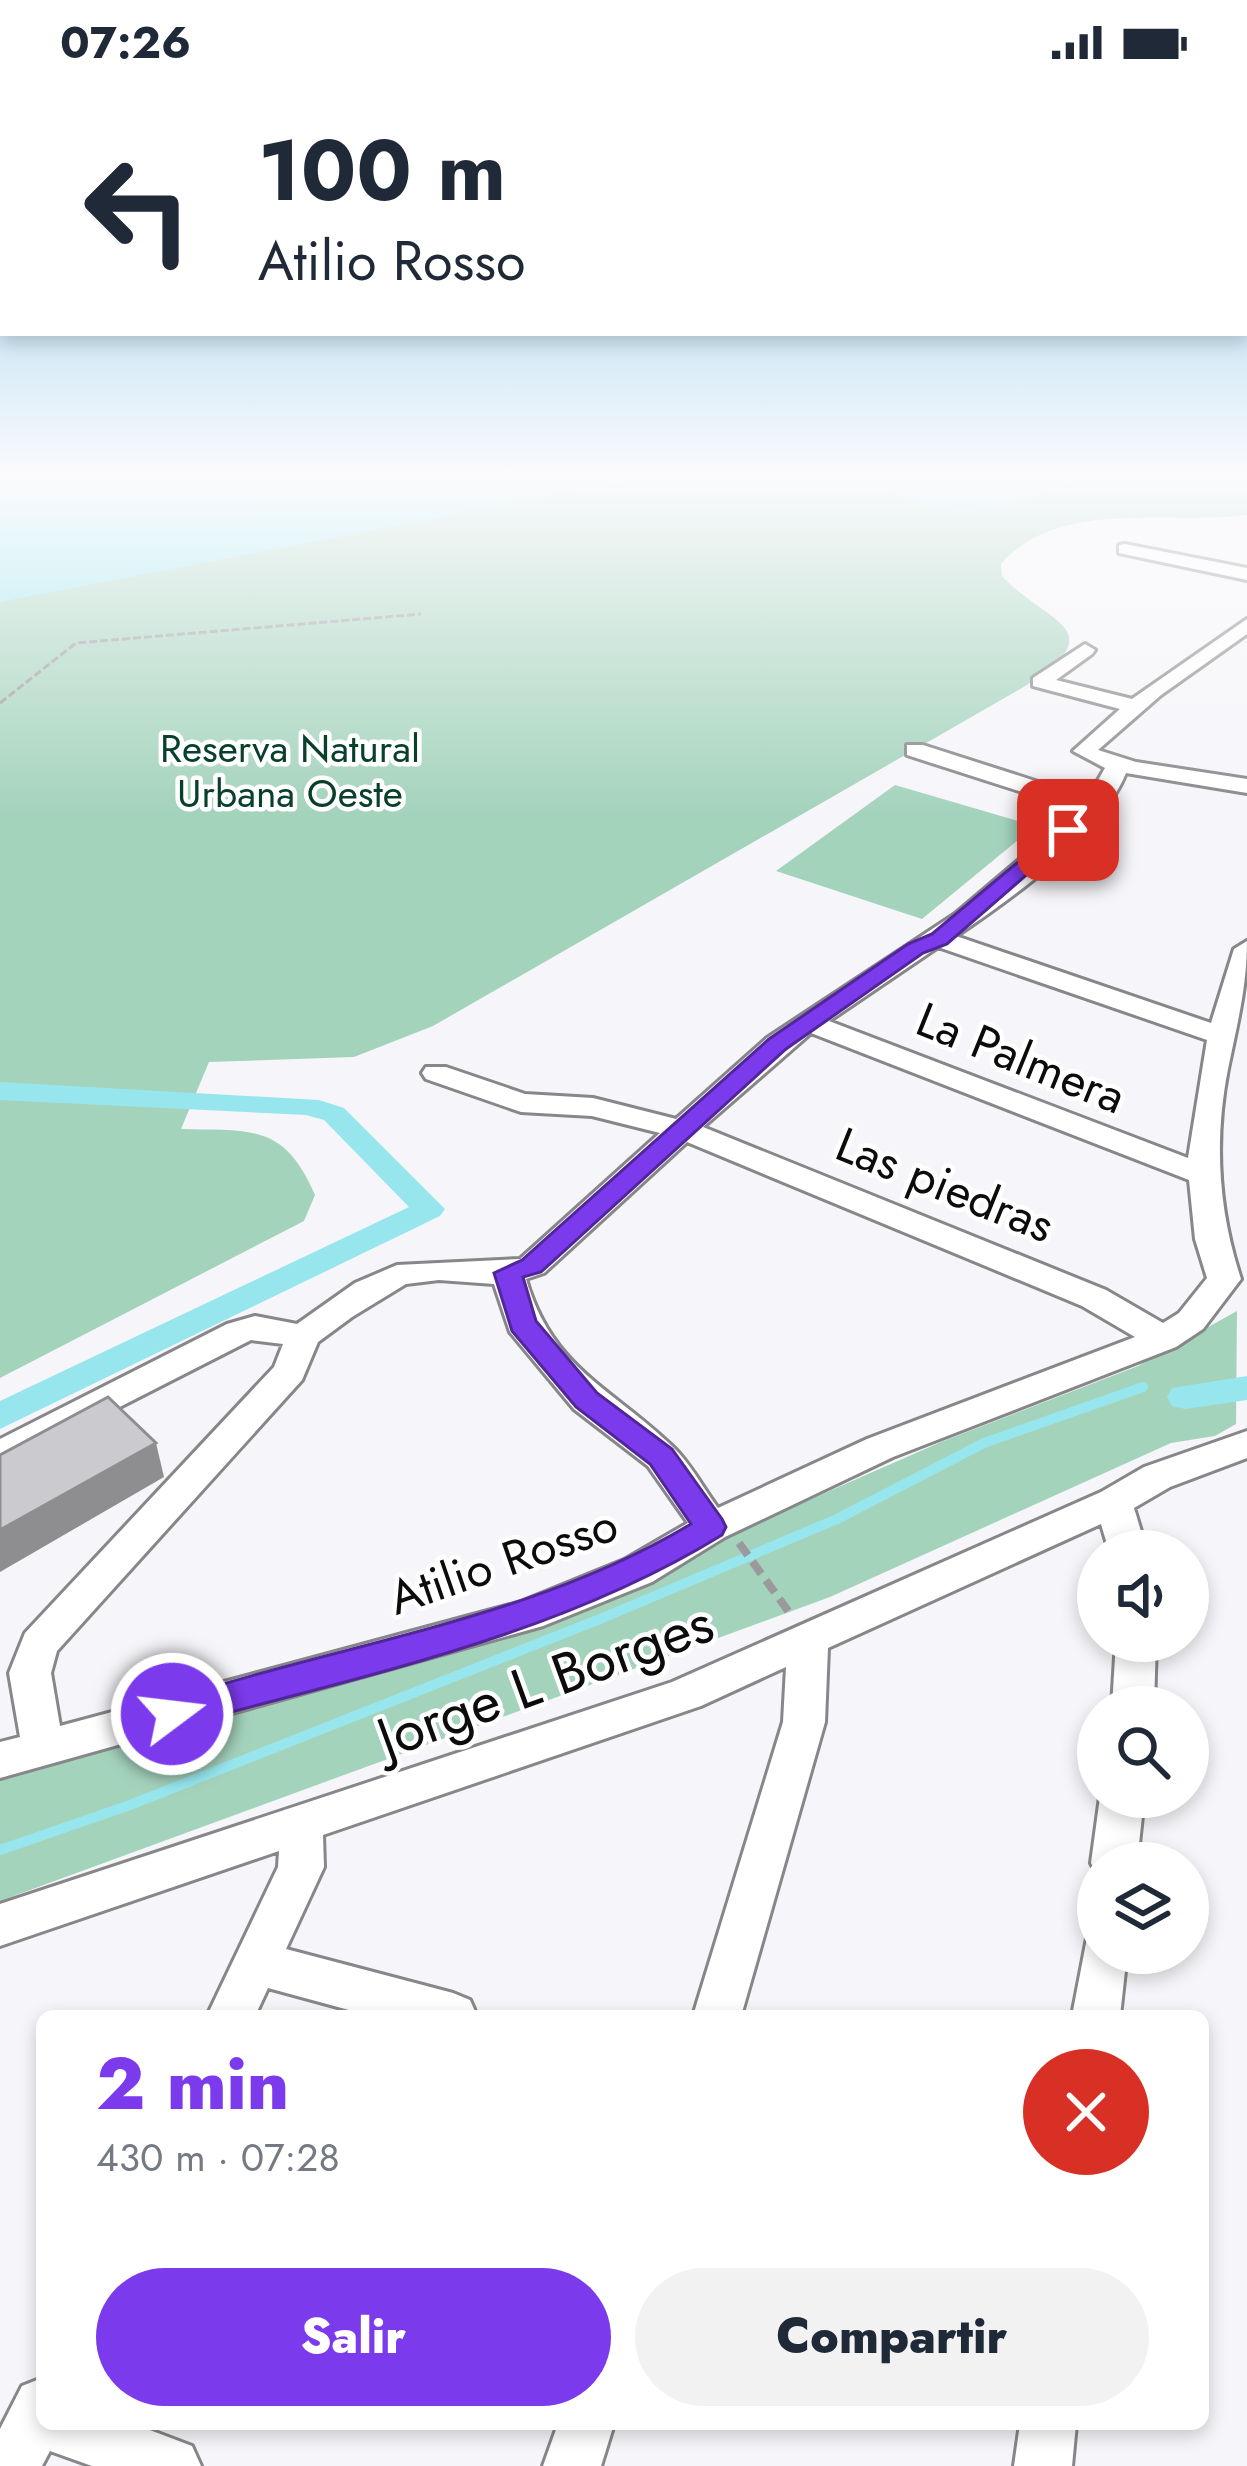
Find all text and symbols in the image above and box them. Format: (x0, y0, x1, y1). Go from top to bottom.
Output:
text: 07:26 (60, 10, 191, 75)
text: 100 m (258, 110, 506, 232)
icon: left (60, 132, 216, 288)
text: Atilio Rosso (258, 222, 526, 300)
park label: Reserva Natural Urbana Oeste (160, 720, 420, 822)
pin (1017, 779, 1119, 881)
icon: arrive (1035, 797, 1101, 863)
street label: La Palmera (906, 985, 1136, 1131)
street label: Las piedras (826, 1110, 1064, 1260)
street label: Atilio Rosso (379, 1490, 627, 1632)
map controls (1077, 1530, 1209, 1974)
button: sound (1077, 1530, 1209, 1662)
street label: Jorge L Borges (359, 1581, 724, 1781)
position arrow (109, 1651, 235, 1777)
button: search (1077, 1686, 1209, 1818)
button: layers (1077, 1842, 1209, 1974)
text: 2 min (96, 2032, 289, 2136)
button: close (1023, 2049, 1149, 2175)
text: 430 m · 07:28 (96, 2129, 340, 2186)
button: Salir (96, 2268, 611, 2406)
button: Compartir (635, 2268, 1149, 2406)

